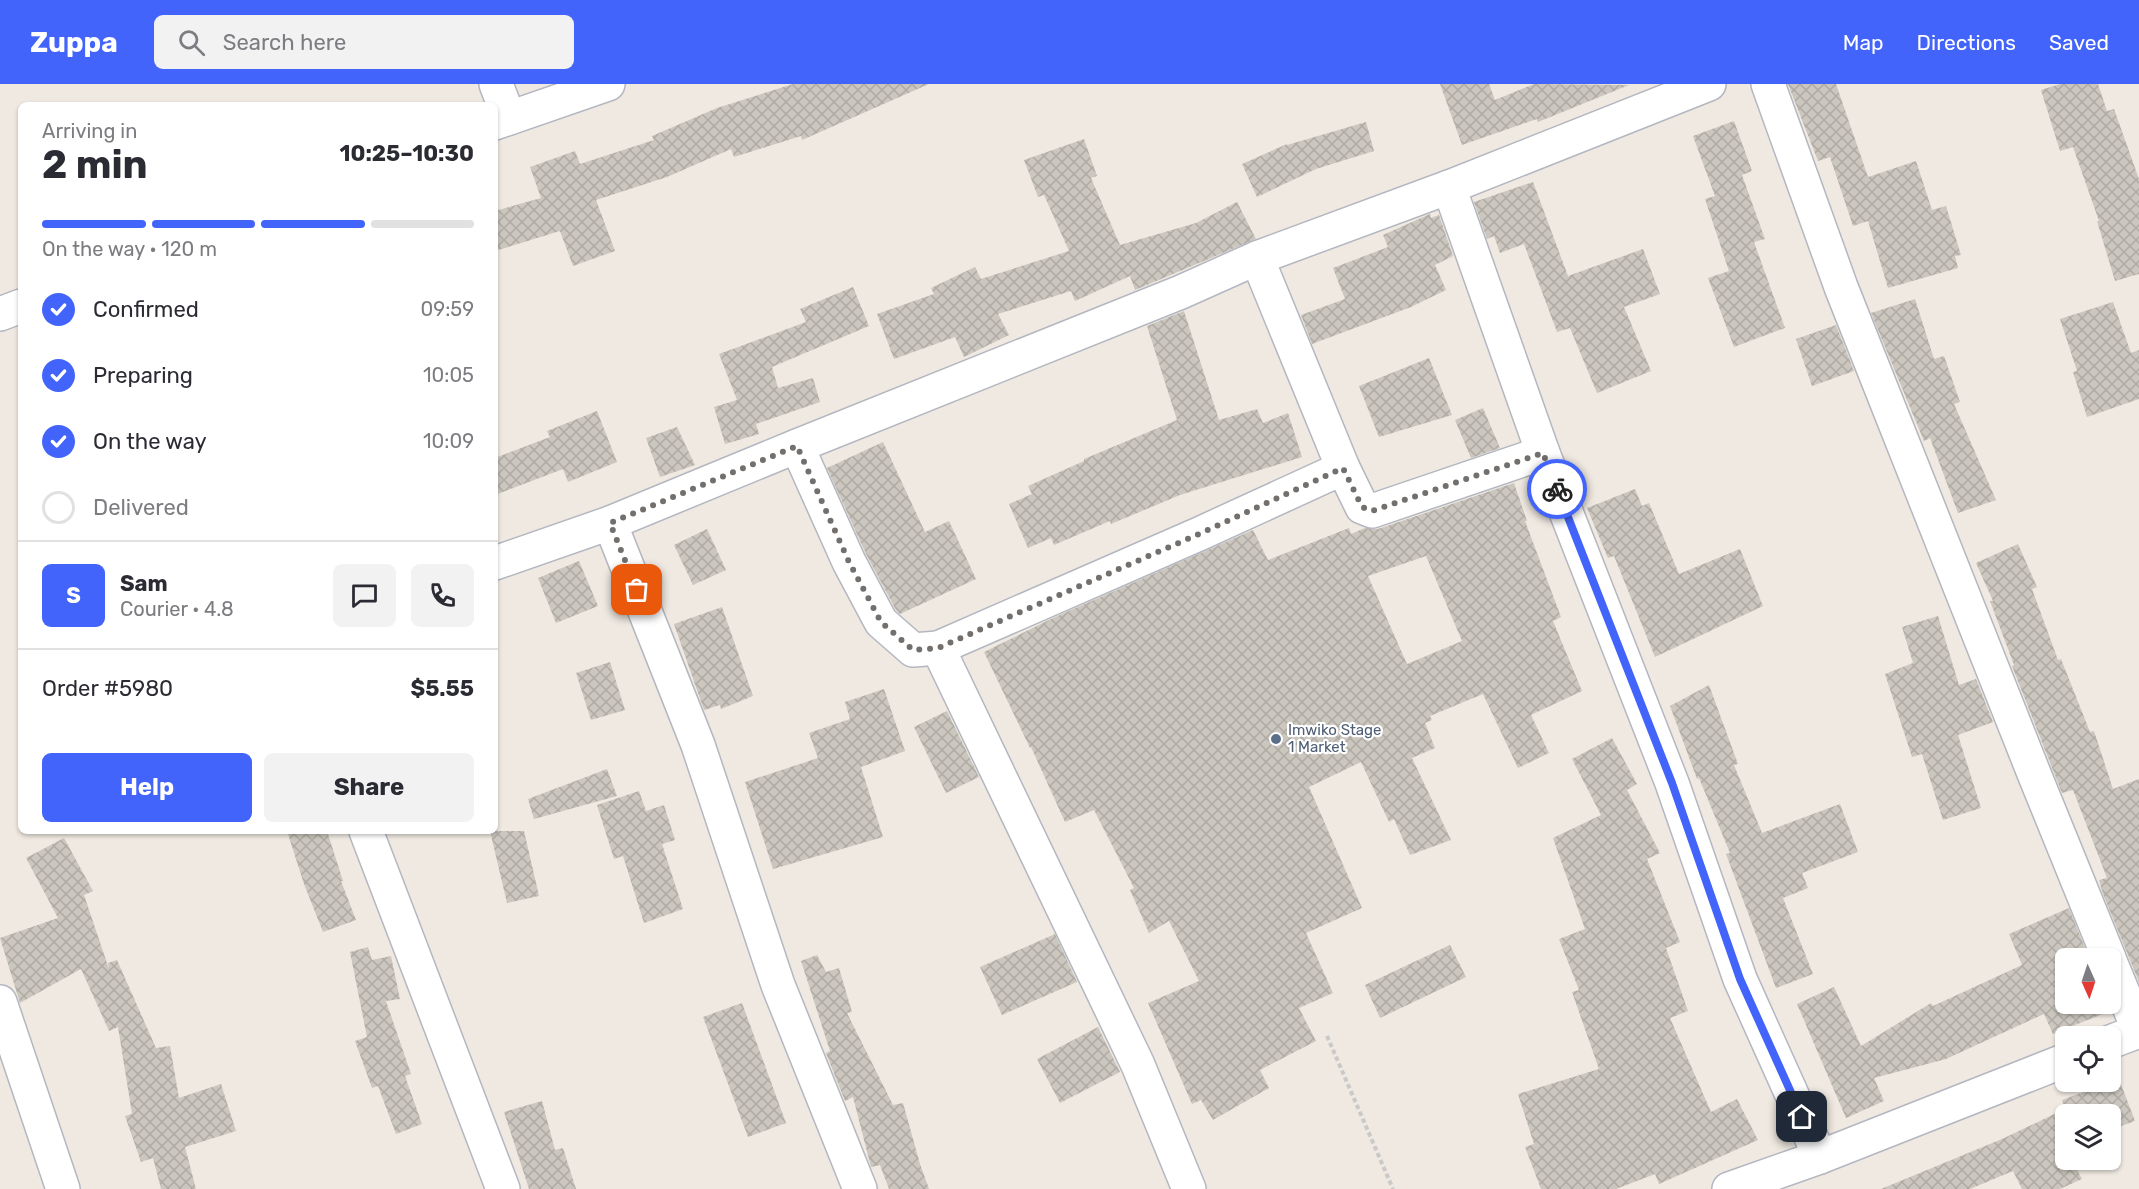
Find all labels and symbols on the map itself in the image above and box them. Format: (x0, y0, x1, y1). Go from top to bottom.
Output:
courier (1527, 459, 1587, 519)
pin (611, 564, 662, 615)
place label: Imwiko Stage 1 Market (1288, 721, 1381, 756)
marker: Imwiko Stage 1 Market (1269, 732, 1283, 746)
north arrow (2055, 948, 2121, 1014)
pin (1776, 1091, 1827, 1142)

